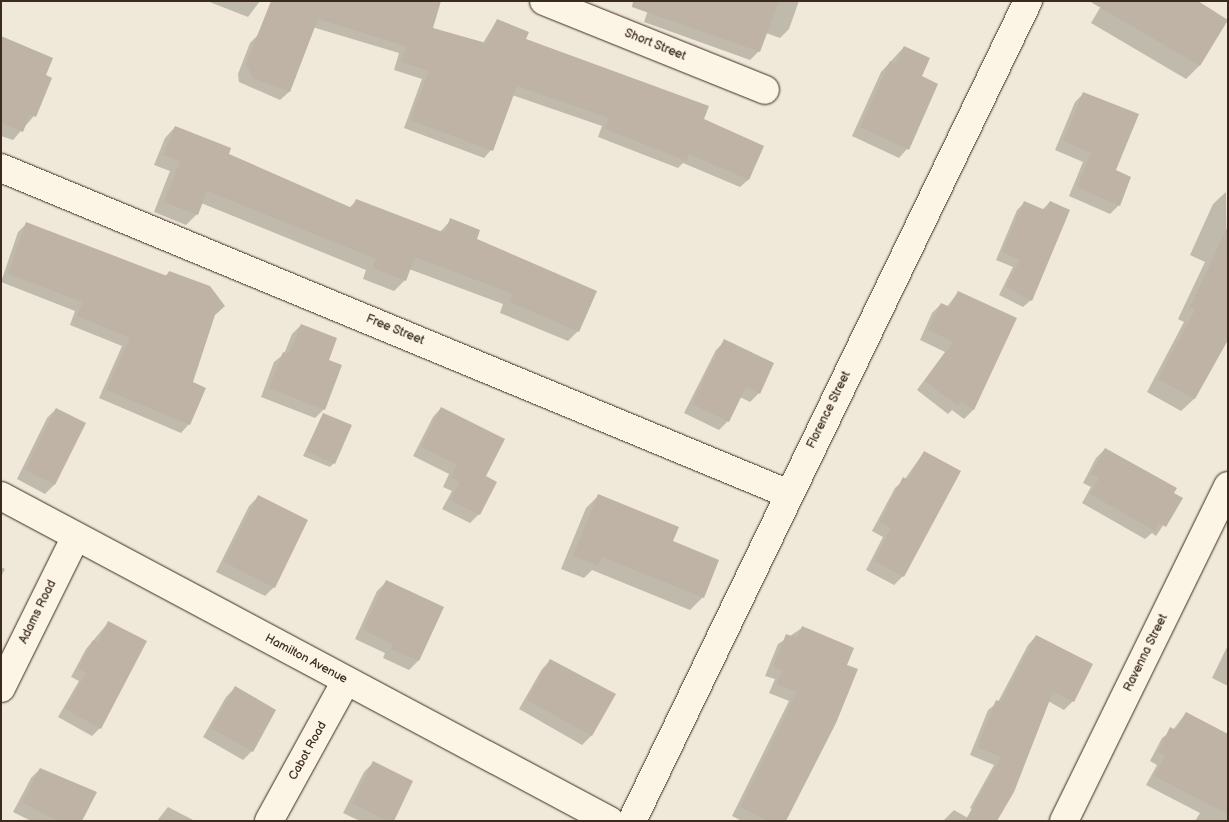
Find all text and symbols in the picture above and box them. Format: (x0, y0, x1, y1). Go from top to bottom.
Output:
street label: Short Street (622, 26, 688, 64)
street label: Free Street (364, 312, 426, 348)
street label: Florence Street (804, 369, 854, 451)
street label: Adams Road (16, 578, 60, 646)
street label: Ravenna Street (1121, 612, 1171, 694)
street label: Hamilton Avenue (262, 631, 350, 687)
street label: Cabot Road (286, 719, 330, 783)

